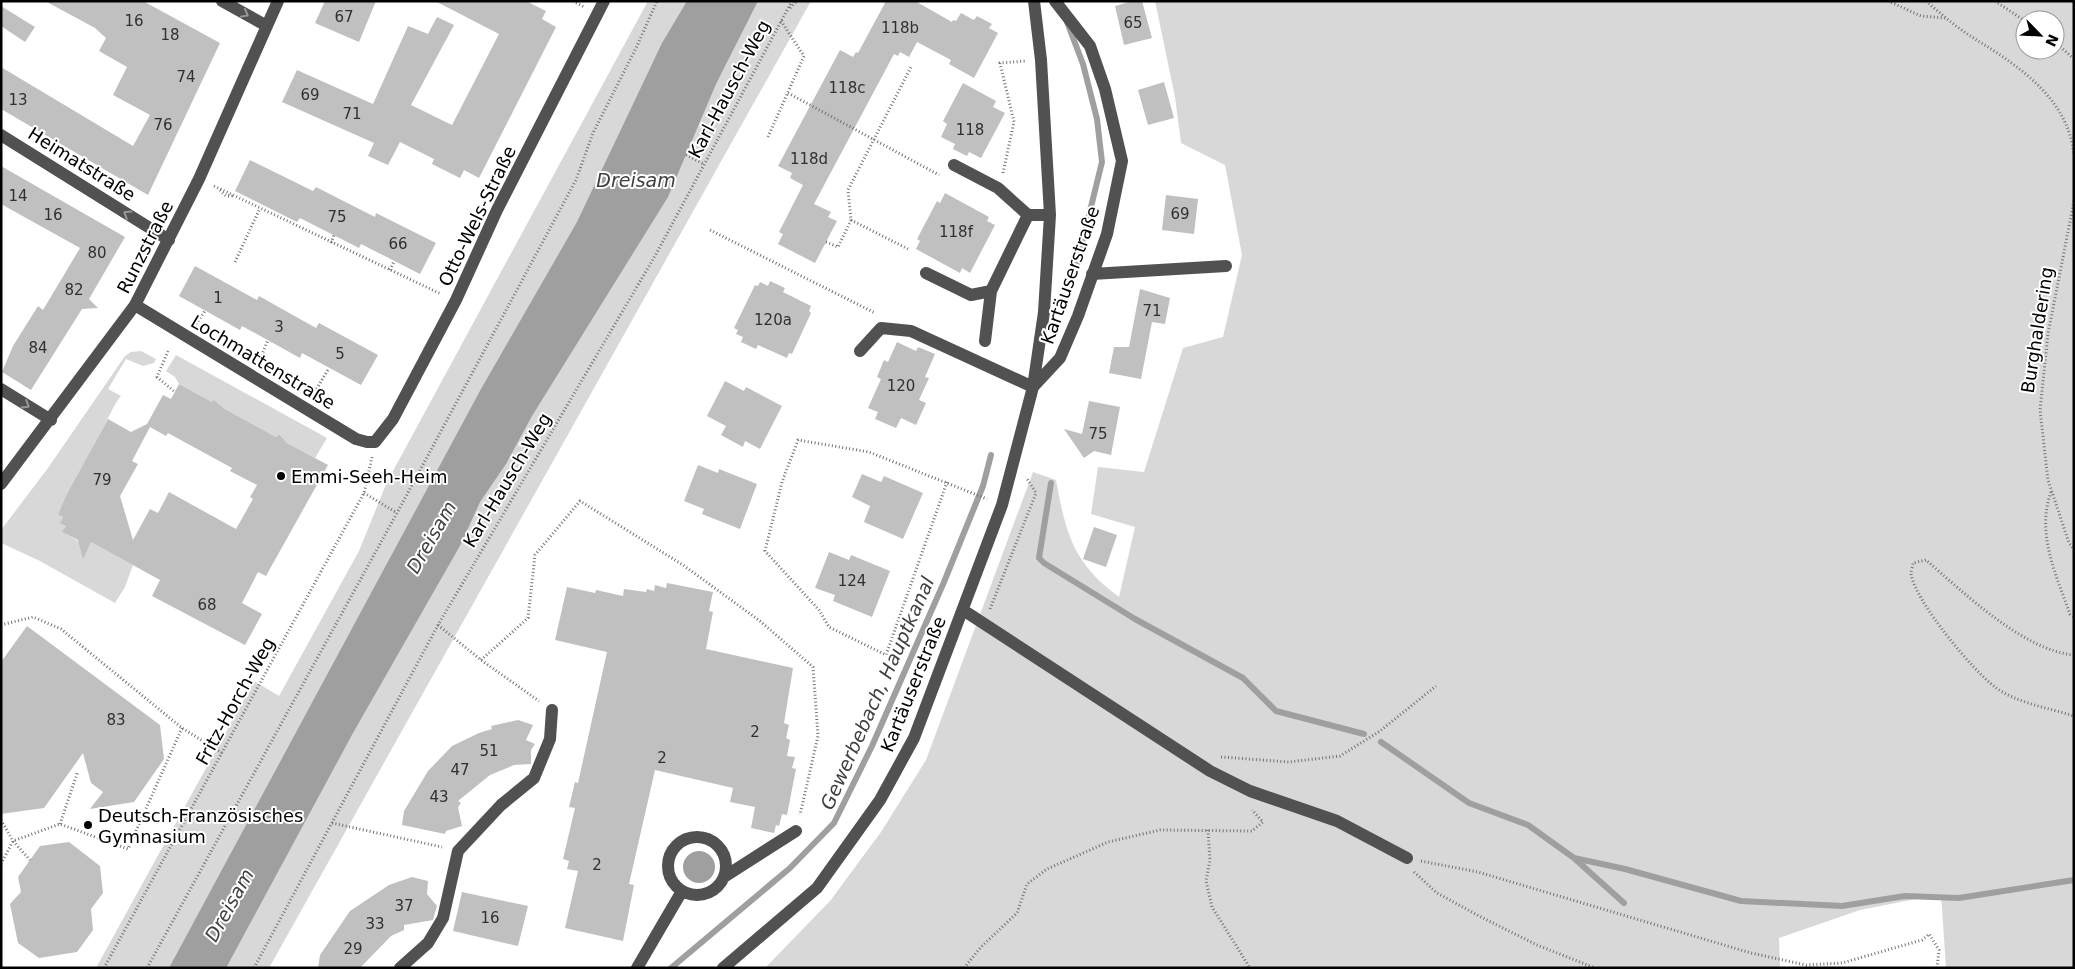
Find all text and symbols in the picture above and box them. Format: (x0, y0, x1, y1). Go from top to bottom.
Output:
one-way arrow (239, 8, 248, 18)
house number: 67 (334, 8, 354, 26)
north arrow (2015, 10, 2065, 60)
house number: 16 (124, 12, 144, 30)
house number: 65 (1123, 14, 1143, 32)
street label: Karl-Hausch-Weg (684, 16, 774, 162)
house number: 118b (881, 19, 919, 37)
house number: 18 (160, 26, 180, 44)
text: N (2042, 32, 2062, 49)
house number: 74 (176, 68, 196, 86)
house number: 118c (829, 79, 865, 97)
house number: 69 (300, 86, 320, 104)
house number: 13 (8, 91, 28, 109)
house number: 71 (342, 105, 362, 123)
house number: 76 (153, 116, 173, 134)
house number: 118 (956, 121, 984, 139)
street label: Heimatstraße (24, 123, 140, 205)
street label: Otto-Wels-Straße (434, 142, 520, 290)
house number: 118d (790, 150, 828, 168)
water label: Dreisam (596, 169, 676, 191)
house number: 14 (8, 187, 28, 205)
street label: Runzstraße (113, 197, 177, 297)
street label: Kartäuserstraße (1037, 203, 1103, 347)
house number: 69 (1170, 205, 1190, 223)
house number: 16 (43, 206, 63, 224)
house number: 75 (327, 208, 347, 226)
one-way arrow (124, 210, 133, 220)
house number: 118f (939, 223, 974, 241)
house number: 66 (388, 235, 408, 253)
house number: 80 (87, 244, 107, 262)
street label: Burghaldering (2017, 265, 2057, 395)
house number: 82 (64, 281, 84, 299)
house number: 1 (213, 289, 223, 307)
house number: 71 (1142, 302, 1162, 320)
street label: Lochmattenstraße (187, 311, 339, 413)
house number: 120a (754, 311, 792, 329)
house number: 3 (274, 318, 284, 336)
house number: 84 (28, 339, 48, 357)
house number: 5 (335, 345, 345, 363)
house number: 120 (887, 377, 915, 395)
one-way arrow (21, 398, 30, 408)
street label: Karl-Hausch-Weg (459, 409, 555, 551)
house number: 75 (1088, 425, 1108, 443)
place label: Emmi-Seeh-Heim (291, 466, 448, 487)
marker: Emmi-Seeh-Heim (275, 470, 287, 482)
house number: 79 (92, 471, 112, 489)
water label: Dreisam (402, 497, 460, 577)
house number: 124 (838, 572, 866, 590)
water label: Gewerbebach, Hauptkanal (816, 573, 939, 813)
house number: 68 (197, 596, 217, 614)
street label: Kartäuserstraße (876, 613, 950, 755)
street label: Fritz-Horch-Weg (191, 634, 279, 768)
house number: 83 (106, 711, 126, 729)
house number: 2 (750, 723, 760, 741)
house number: 51 (479, 742, 499, 760)
house number: 2 (657, 749, 667, 767)
house number: 47 (450, 761, 470, 779)
house number: 43 (429, 788, 449, 806)
place label: Deutsch-Französisches Gymnasium (98, 805, 303, 847)
marker: Deutsch-Französisches Gymnasium (82, 819, 94, 831)
house number: 2 (592, 856, 602, 874)
water label: Dreisam (200, 865, 258, 945)
house number: 37 (394, 897, 414, 915)
house number: 16 (480, 909, 500, 927)
house number: 33 (365, 915, 385, 933)
house number: 29 (343, 940, 363, 958)

